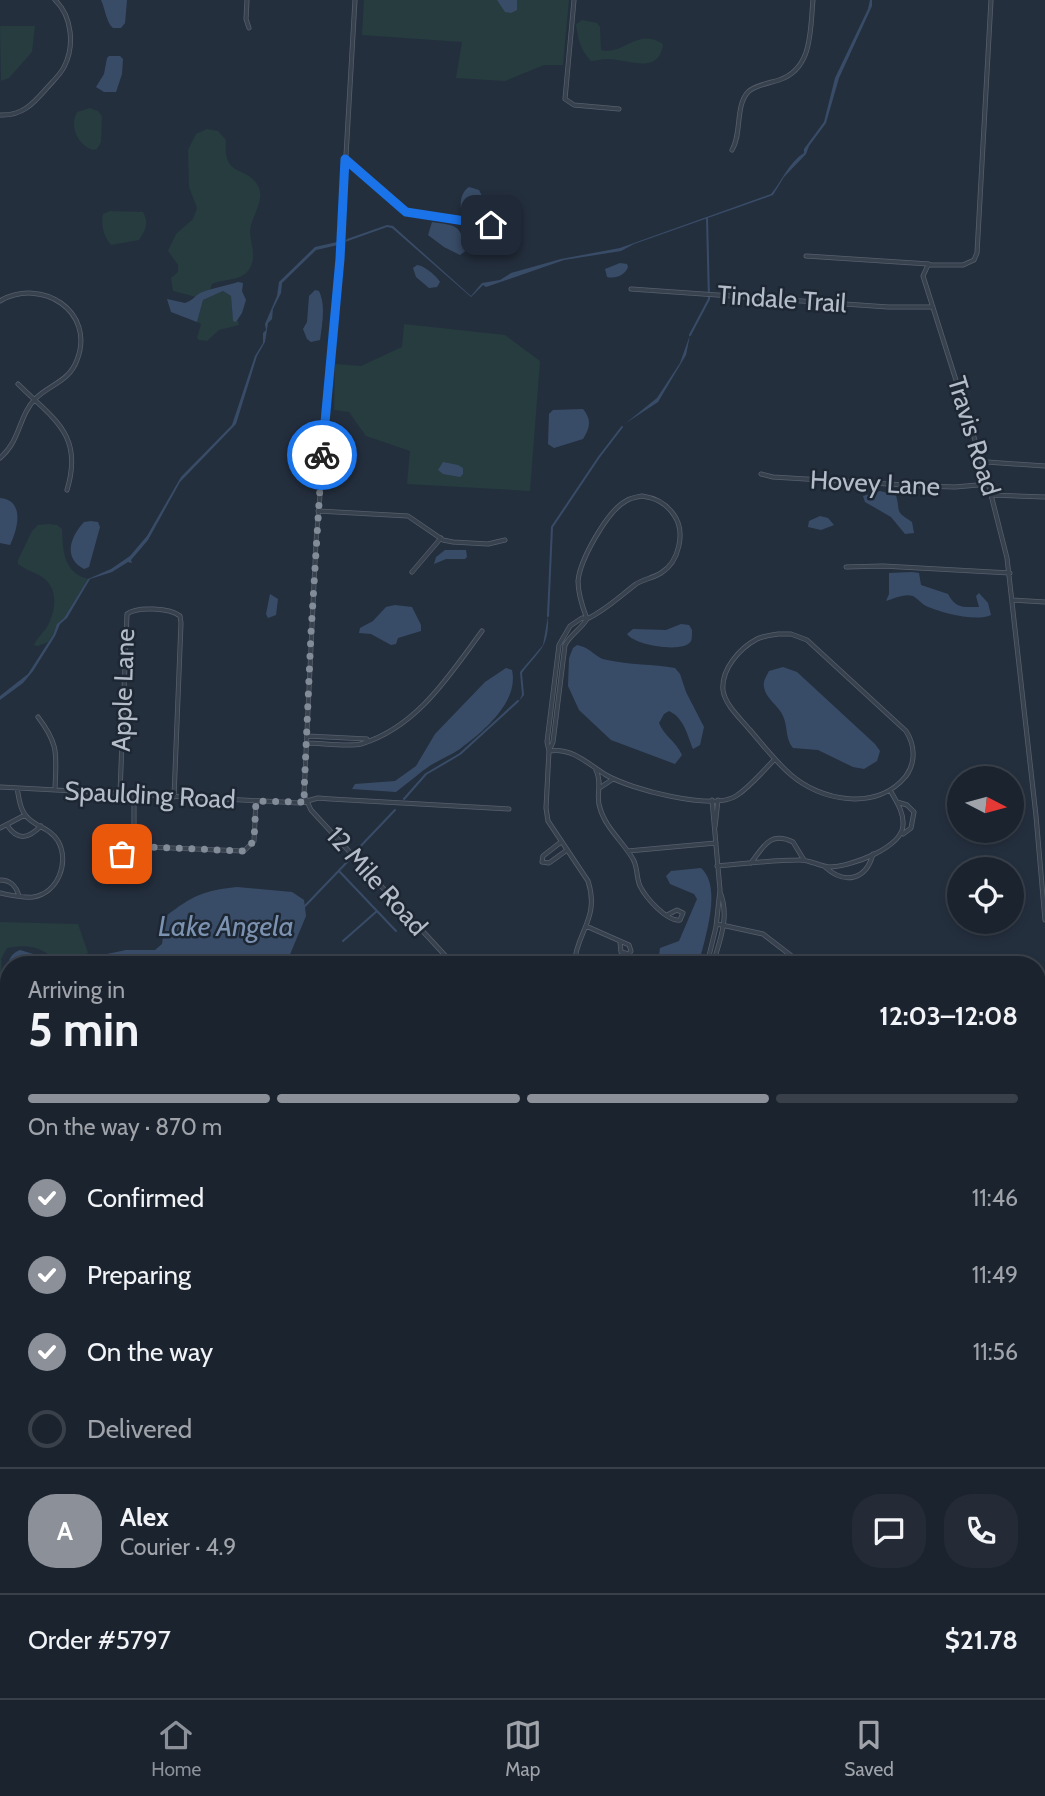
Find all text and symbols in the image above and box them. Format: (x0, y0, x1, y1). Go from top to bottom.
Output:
pin (461, 195, 521, 255)
icon: home (472, 206, 510, 244)
street label: Tindale Trail (716, 279, 848, 319)
street label: Travis Road (941, 373, 1007, 499)
courier (287, 420, 357, 490)
icon: bike (303, 436, 341, 474)
street label: Hovey Lane (809, 464, 941, 502)
street label: Apple Lane (105, 628, 141, 752)
north arrow (947, 766, 1024, 844)
map controls (947, 766, 1024, 934)
street label: Spaulding Road (64, 775, 236, 815)
street label: 12 Mile Road (320, 820, 434, 942)
pin (92, 824, 152, 884)
icon: bag (103, 835, 141, 873)
button: locate (947, 857, 1024, 934)
water label: Lake Angela (158, 909, 294, 943)
text: Arriving in (28, 976, 125, 1004)
text: 12:03–12:08 (879, 1000, 1018, 1032)
text: 5 min (28, 1002, 139, 1058)
text: On the way · 870 m (28, 1113, 222, 1141)
icon: check (28, 1179, 66, 1217)
text: Confirmed (87, 1182, 204, 1214)
text: 11:46 (972, 1184, 1018, 1212)
icon: check (28, 1256, 66, 1294)
text: Preparing (87, 1259, 191, 1291)
text: 11:49 (972, 1261, 1018, 1289)
icon: check (28, 1333, 66, 1371)
text: On the way (87, 1336, 213, 1368)
text: 11:56 (973, 1338, 1018, 1366)
text: Delivered (87, 1413, 192, 1445)
button: chat (852, 1494, 926, 1568)
button: phone (944, 1494, 1018, 1568)
text: Alex (120, 1501, 169, 1533)
text: A (57, 1515, 73, 1547)
text: Courier · 4.9 (120, 1533, 236, 1561)
text: Order #5797 (28, 1624, 171, 1656)
text: $21.78 (945, 1624, 1018, 1656)
tab: Home (151, 1716, 201, 1781)
tab: Map (504, 1716, 542, 1781)
tab: Saved (844, 1716, 894, 1781)

